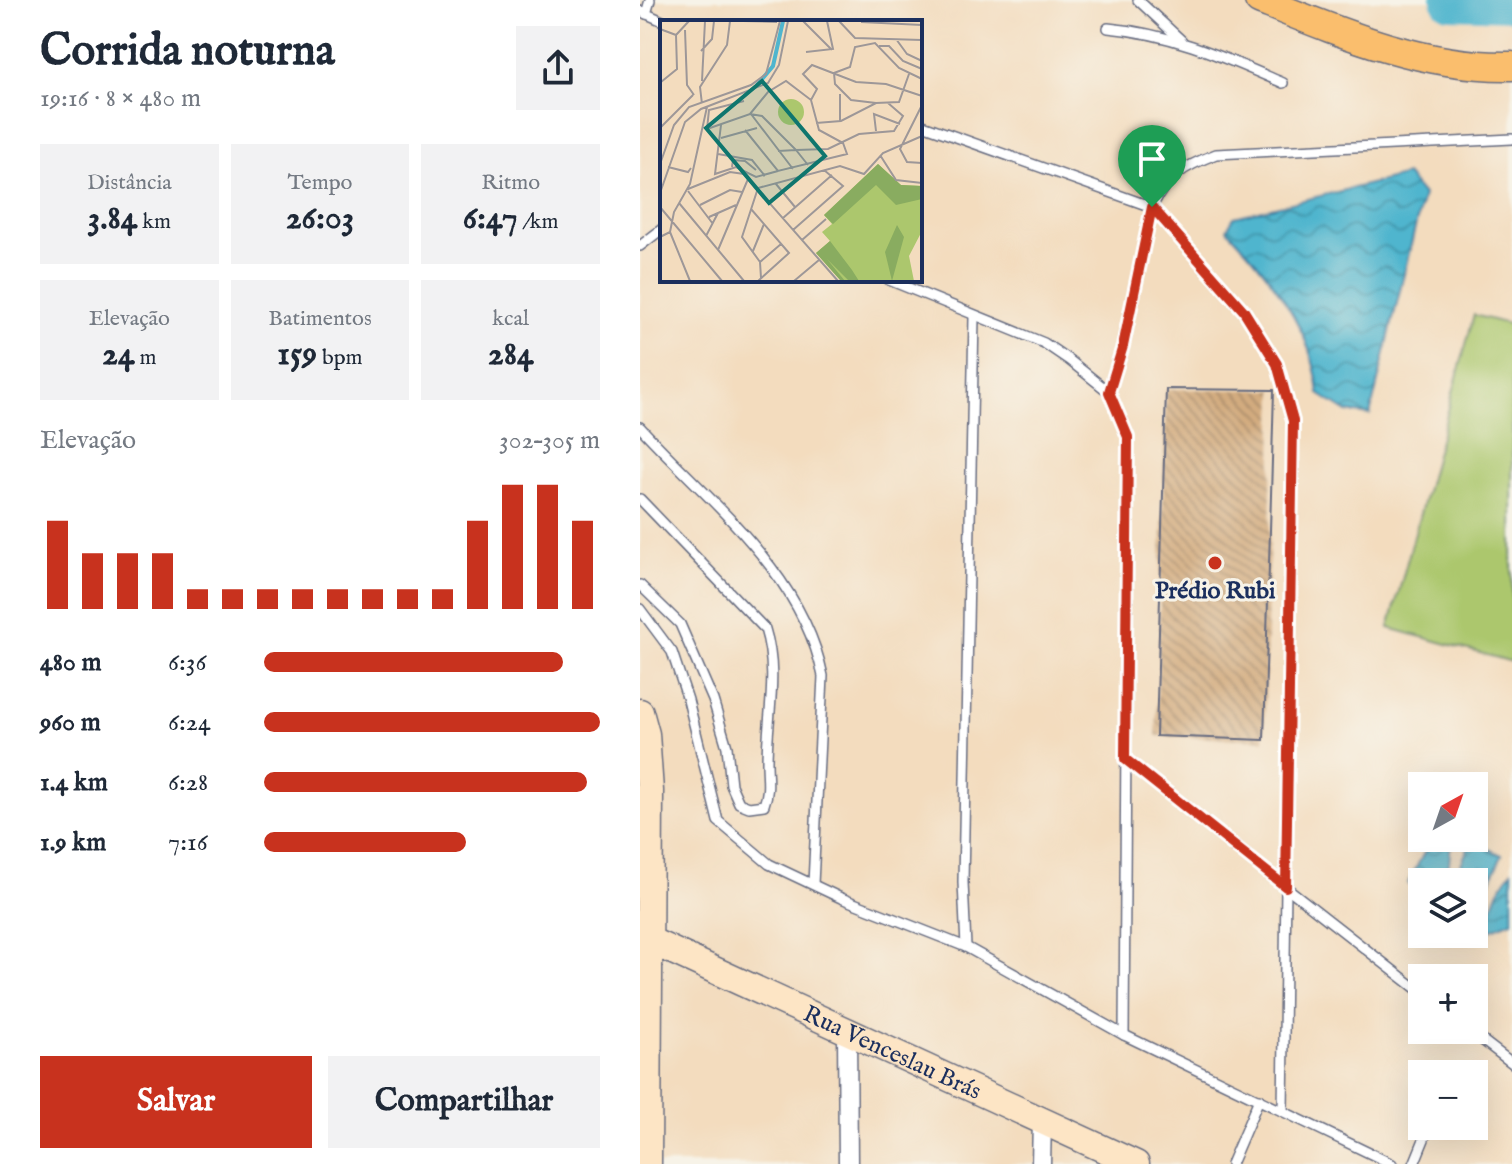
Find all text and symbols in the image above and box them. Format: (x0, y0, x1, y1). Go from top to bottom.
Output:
inset map (660, 20, 922, 282)
text: Corrida noturna (40, 24, 335, 80)
button: share (516, 26, 600, 110)
text: 19:16 · 8 × 480 m (40, 82, 201, 115)
pin (1118, 125, 1186, 207)
icon: arrive (1130, 137, 1174, 181)
text: Distância (87, 169, 172, 197)
text: Tempo (287, 169, 352, 197)
text: Ritmo (481, 169, 540, 197)
text: 3.84 (88, 197, 138, 240)
text: 26:03 (286, 197, 354, 240)
text: 6:47 (463, 197, 518, 240)
text: km (138, 208, 171, 236)
text: /km (518, 208, 559, 236)
text: Elevação (89, 305, 170, 333)
text: Batimentos (268, 305, 372, 333)
text: kcal (492, 305, 529, 333)
text: 24 (102, 333, 135, 376)
text: 159 (277, 333, 317, 376)
text: 284 (488, 333, 534, 376)
text: m (135, 344, 157, 372)
text: bpm (317, 344, 363, 372)
text: Elevação (40, 424, 136, 457)
text: 302–305 m (499, 424, 600, 457)
marker: Prédio Rubi (1206, 554, 1224, 572)
place label: Prédio Rubi (1155, 576, 1276, 607)
text: 480 m (40, 646, 101, 679)
text: 6:36 (168, 646, 207, 679)
text: 960 m (40, 706, 101, 739)
text: 6:24 (168, 706, 211, 739)
text: 1.4 km (40, 766, 108, 799)
text: 6:28 (168, 766, 208, 799)
north arrow (1408, 772, 1488, 852)
map controls (1408, 772, 1488, 1140)
text: 1.9 km (40, 826, 106, 859)
text: 7:16 (168, 826, 208, 859)
button: layers (1408, 868, 1488, 948)
button: + (1408, 964, 1488, 1044)
street label: Rua Venceslau Brás (798, 999, 986, 1108)
button: Salvar (40, 1056, 312, 1148)
button: Compartilhar (328, 1056, 600, 1148)
button: − (1408, 1060, 1488, 1140)

